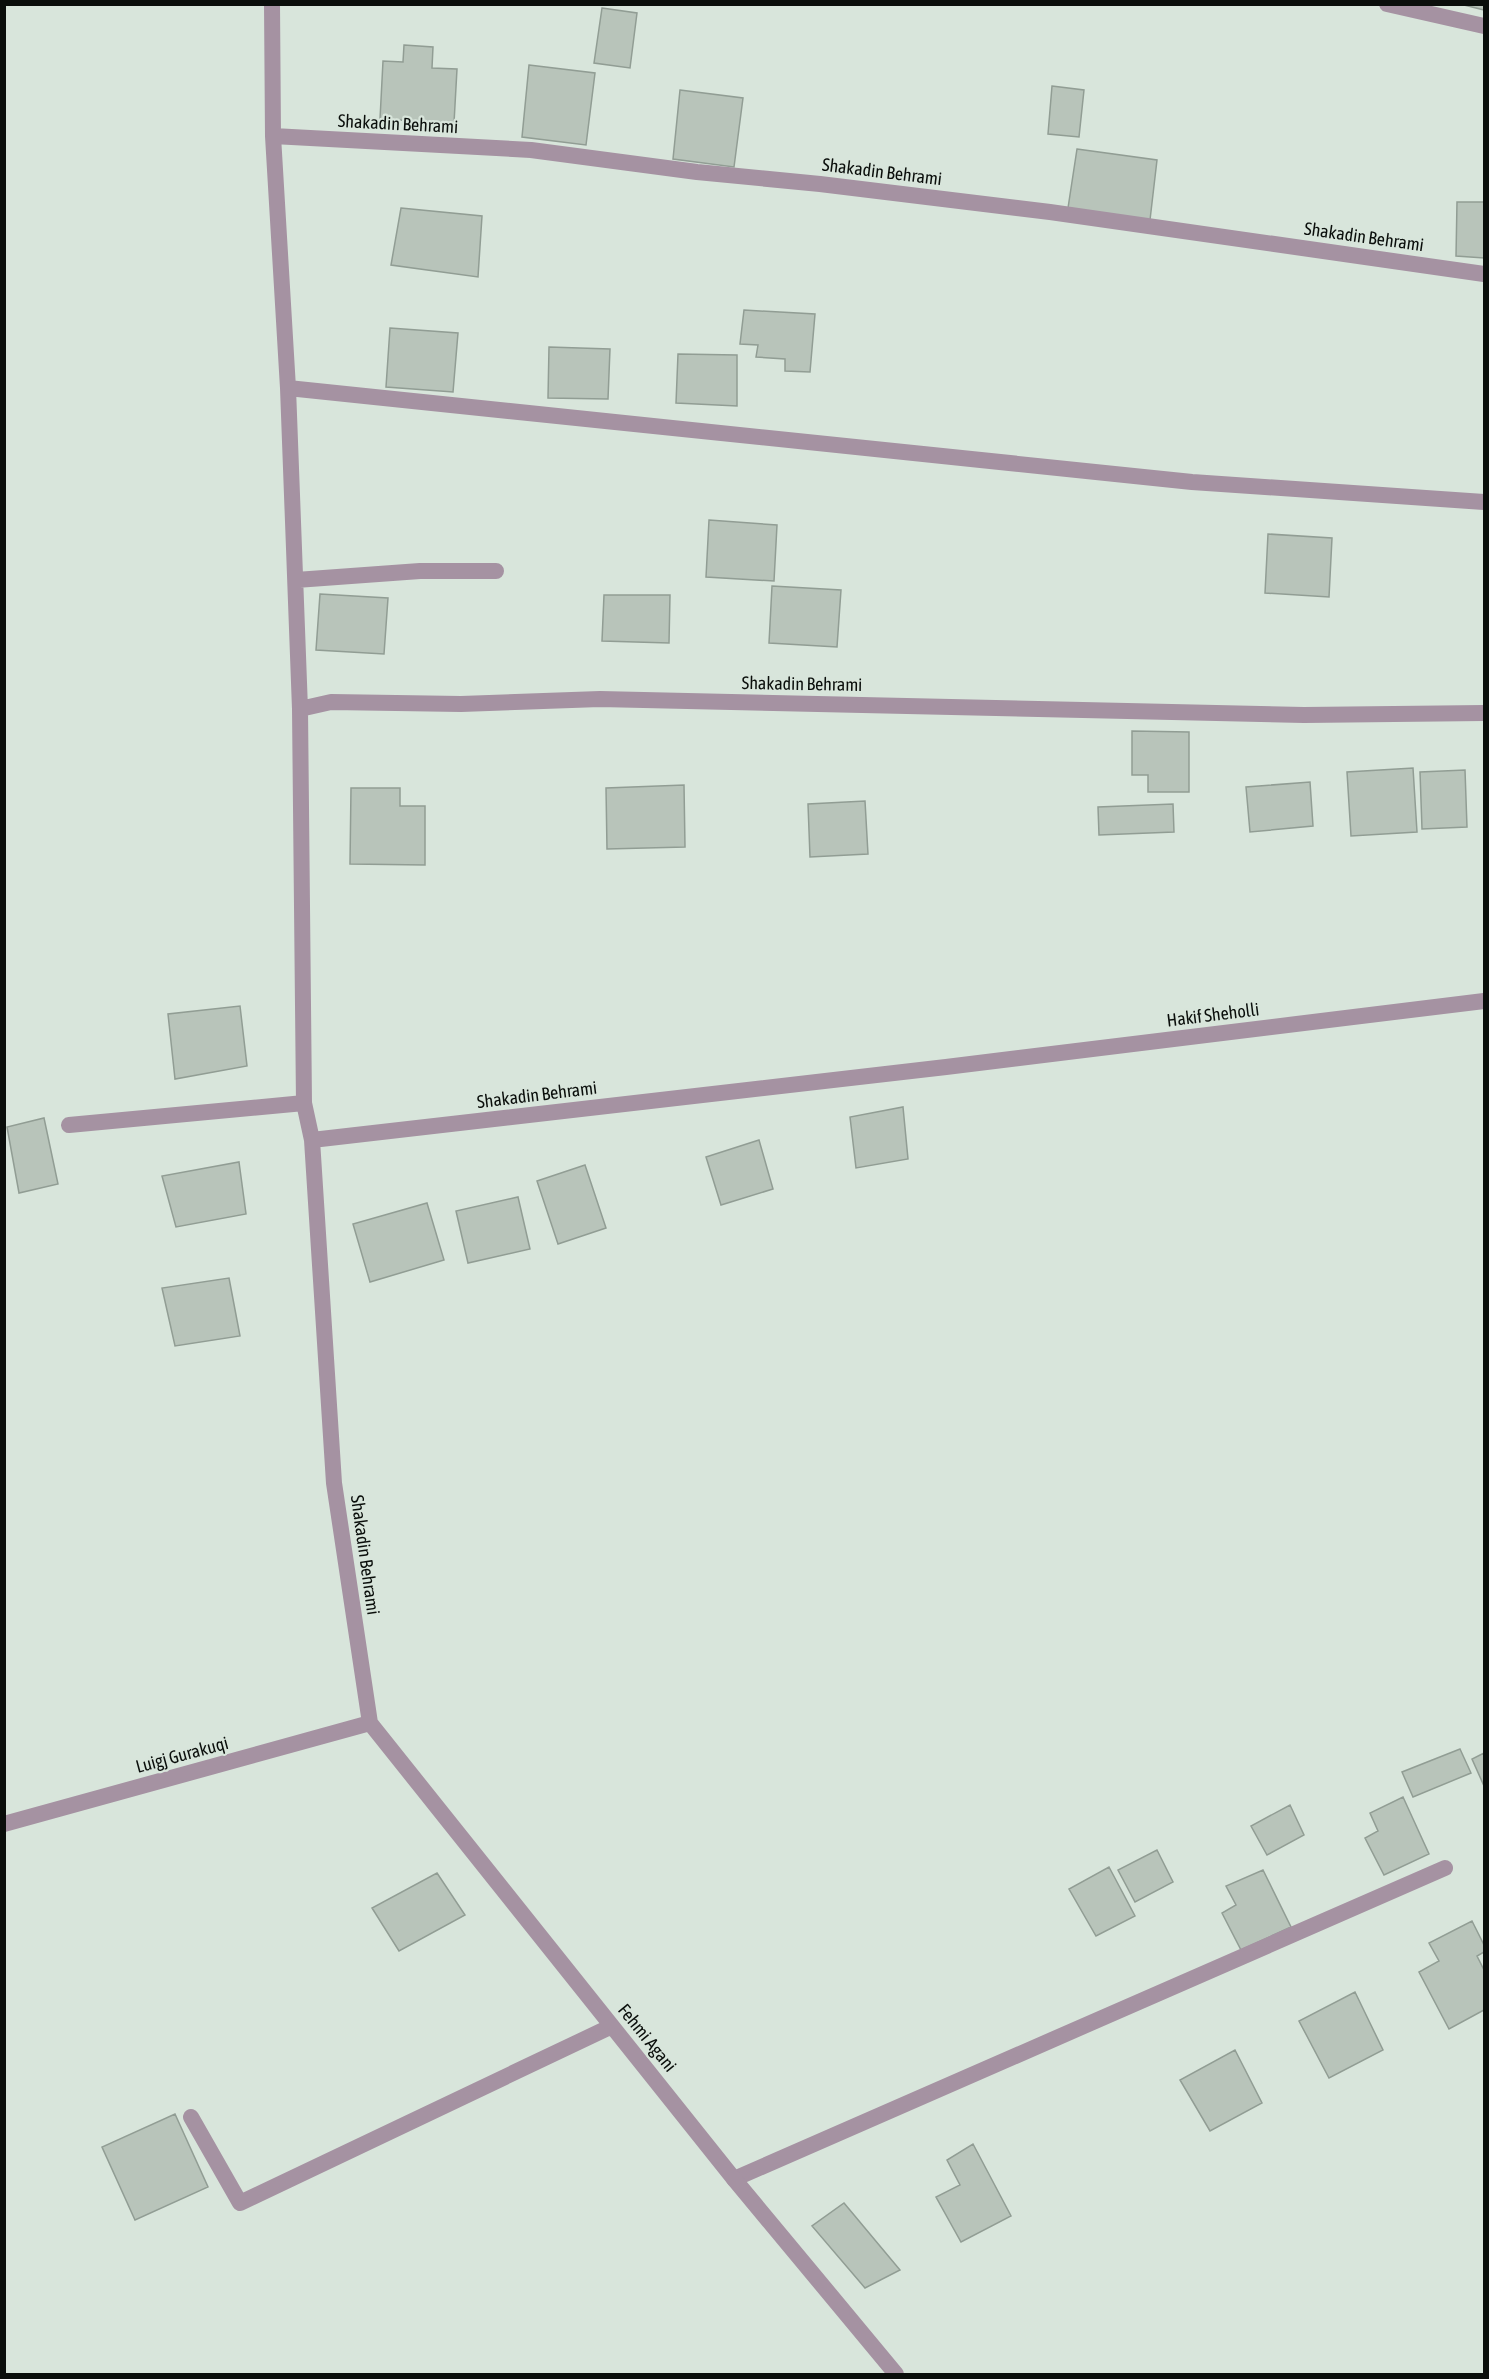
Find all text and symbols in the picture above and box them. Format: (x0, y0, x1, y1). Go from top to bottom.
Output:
street label: Shakadin Behrami (337, 110, 459, 137)
street label: Shakadin Behrami (821, 154, 943, 189)
street label: Shakadin Behrami (1303, 218, 1425, 255)
street label: Shakadin Behrami (741, 672, 863, 695)
street label: Hakif Sheholli (1165, 998, 1260, 1031)
street label: Shakadin Behrami (476, 1077, 598, 1112)
street label: Shakadin Behrami (347, 1494, 384, 1616)
street label: Luigj Gurakuqi (133, 1732, 230, 1777)
street label: Fehmi Agani (614, 2000, 681, 2076)

